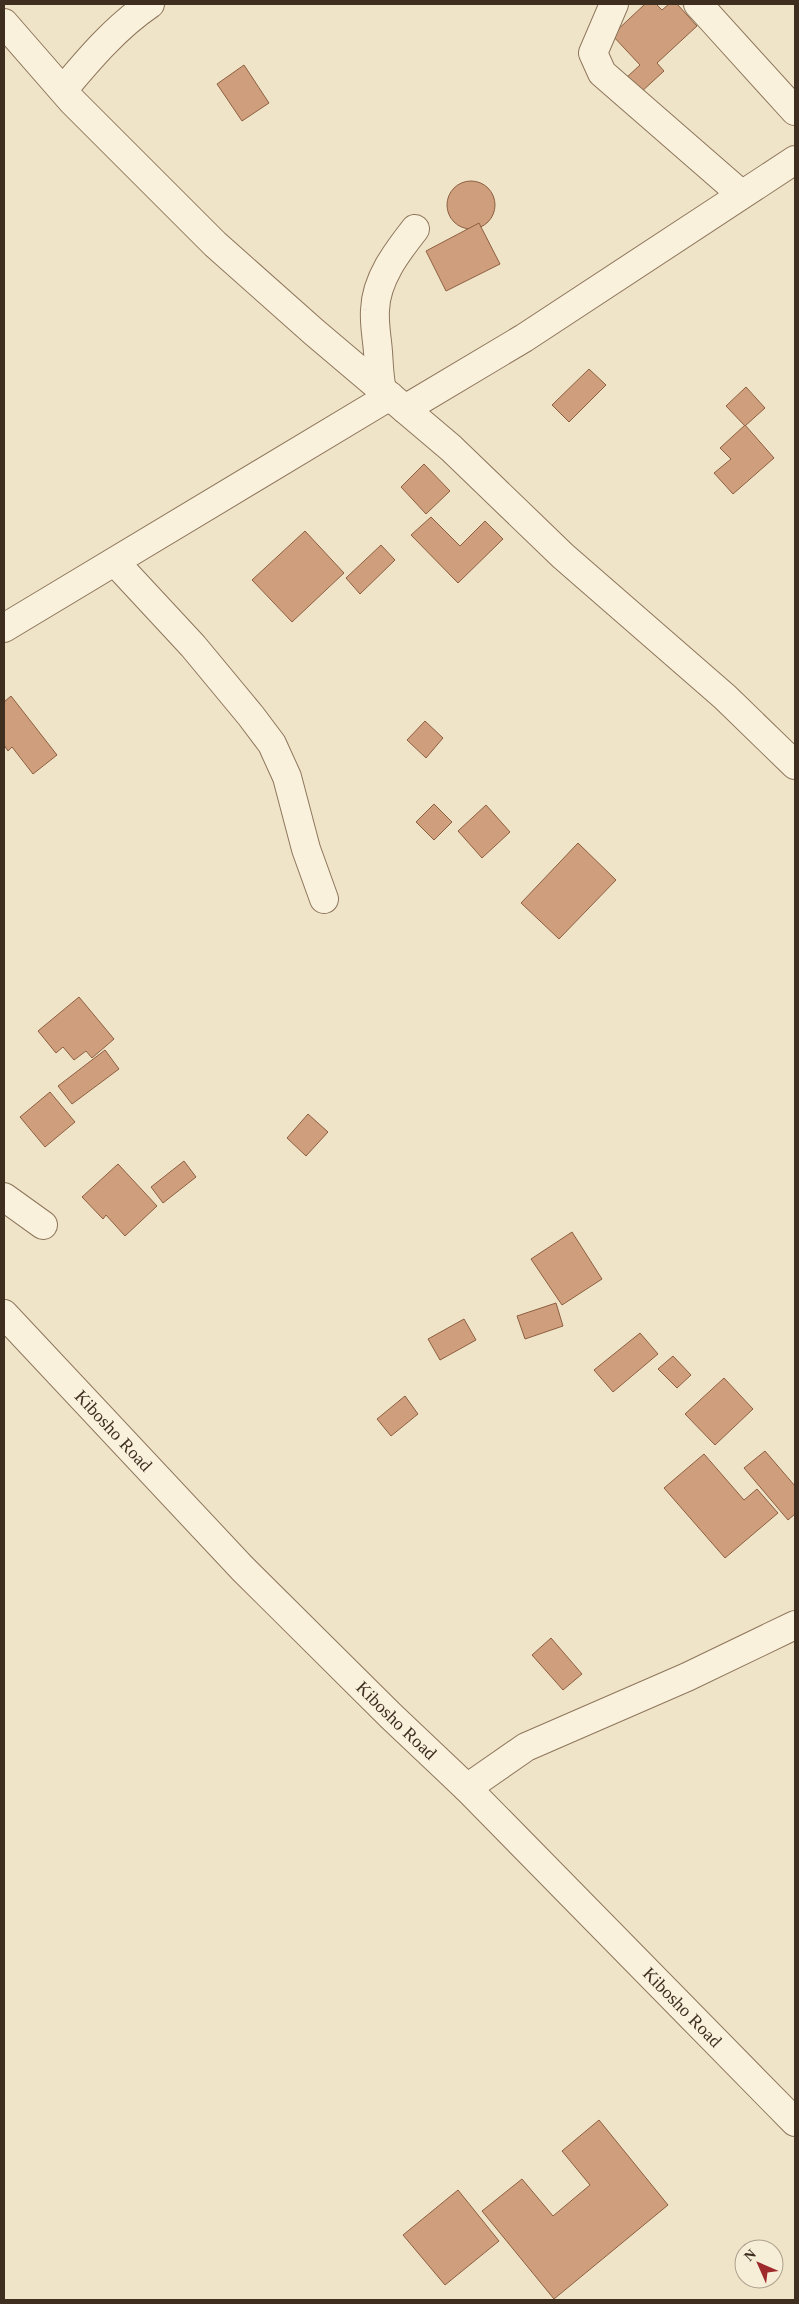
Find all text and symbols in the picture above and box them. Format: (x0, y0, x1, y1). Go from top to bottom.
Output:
street label: Kibosho Road (71, 1386, 156, 1475)
street label: Kibosho Road (352, 1677, 440, 1764)
street label: Kibosho Road (639, 1963, 726, 2051)
north arrow (734, 2239, 784, 2289)
text: N (741, 2246, 759, 2264)

